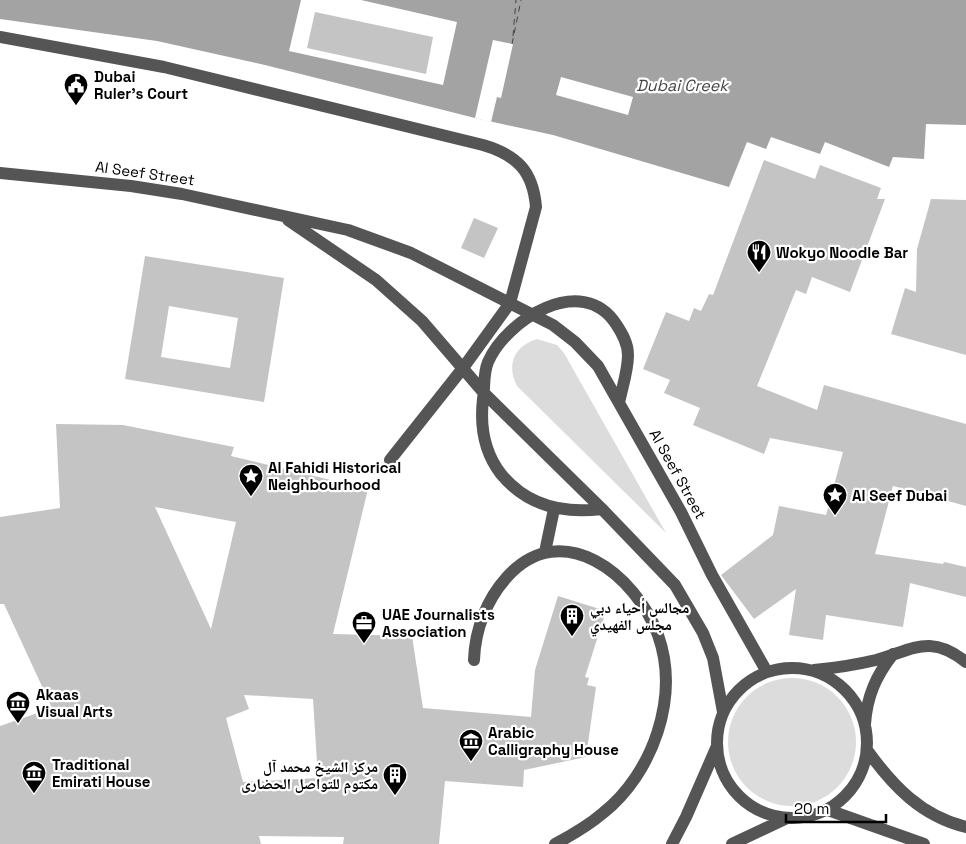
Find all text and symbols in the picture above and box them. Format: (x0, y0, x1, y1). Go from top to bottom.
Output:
place label: Dubai Ruler's Court (94, 67, 188, 103)
public building icon: Dubai Ruler's Court (63, 72, 89, 106)
water label: Dubai Creek (636, 75, 730, 96)
street label: Al Seef Street (94, 157, 196, 189)
restaurant icon: Wokyo Noodle Bar (746, 239, 772, 273)
place label: Wokyo Noodle Bar (776, 243, 908, 262)
street label: Al Seef Street (645, 426, 711, 522)
place label: Al Fahidi Historical Neighbourhood (268, 458, 401, 494)
place icon: Al Fahidi Historical Neighbourhood (238, 463, 264, 497)
place icon: Al Seef Dubai (822, 482, 848, 516)
place label: Al Seef Dubai (852, 486, 947, 505)
place label: مجالس أحياء دبي مجلس الفهيدي (590, 598, 689, 636)
building icon: مجالس أحياء دبي مجلس الفهيدي (559, 603, 585, 637)
place label: UAE Journalists Association (382, 605, 495, 641)
office icon: UAE Journalists Association (351, 610, 377, 644)
place label: Akaas Visual Arts (36, 685, 113, 721)
museum icon: Akaas Visual Arts (5, 690, 31, 724)
place label: Arabic Calligraphy House (488, 723, 619, 759)
museum icon: Arabic Calligraphy House (458, 728, 484, 762)
place label: Traditional Emirati House (52, 755, 151, 791)
place label: مركز الشيخ محمد آل مكتوم للتواصل الحضارى (241, 757, 378, 794)
museum icon: Traditional Emirati House (21, 760, 47, 794)
building icon: مركز الشيخ محمد آل مكتوم للتواصل الحضارى (382, 762, 408, 796)
scale bar (786, 792, 886, 824)
text: 20 m (794, 799, 829, 818)

